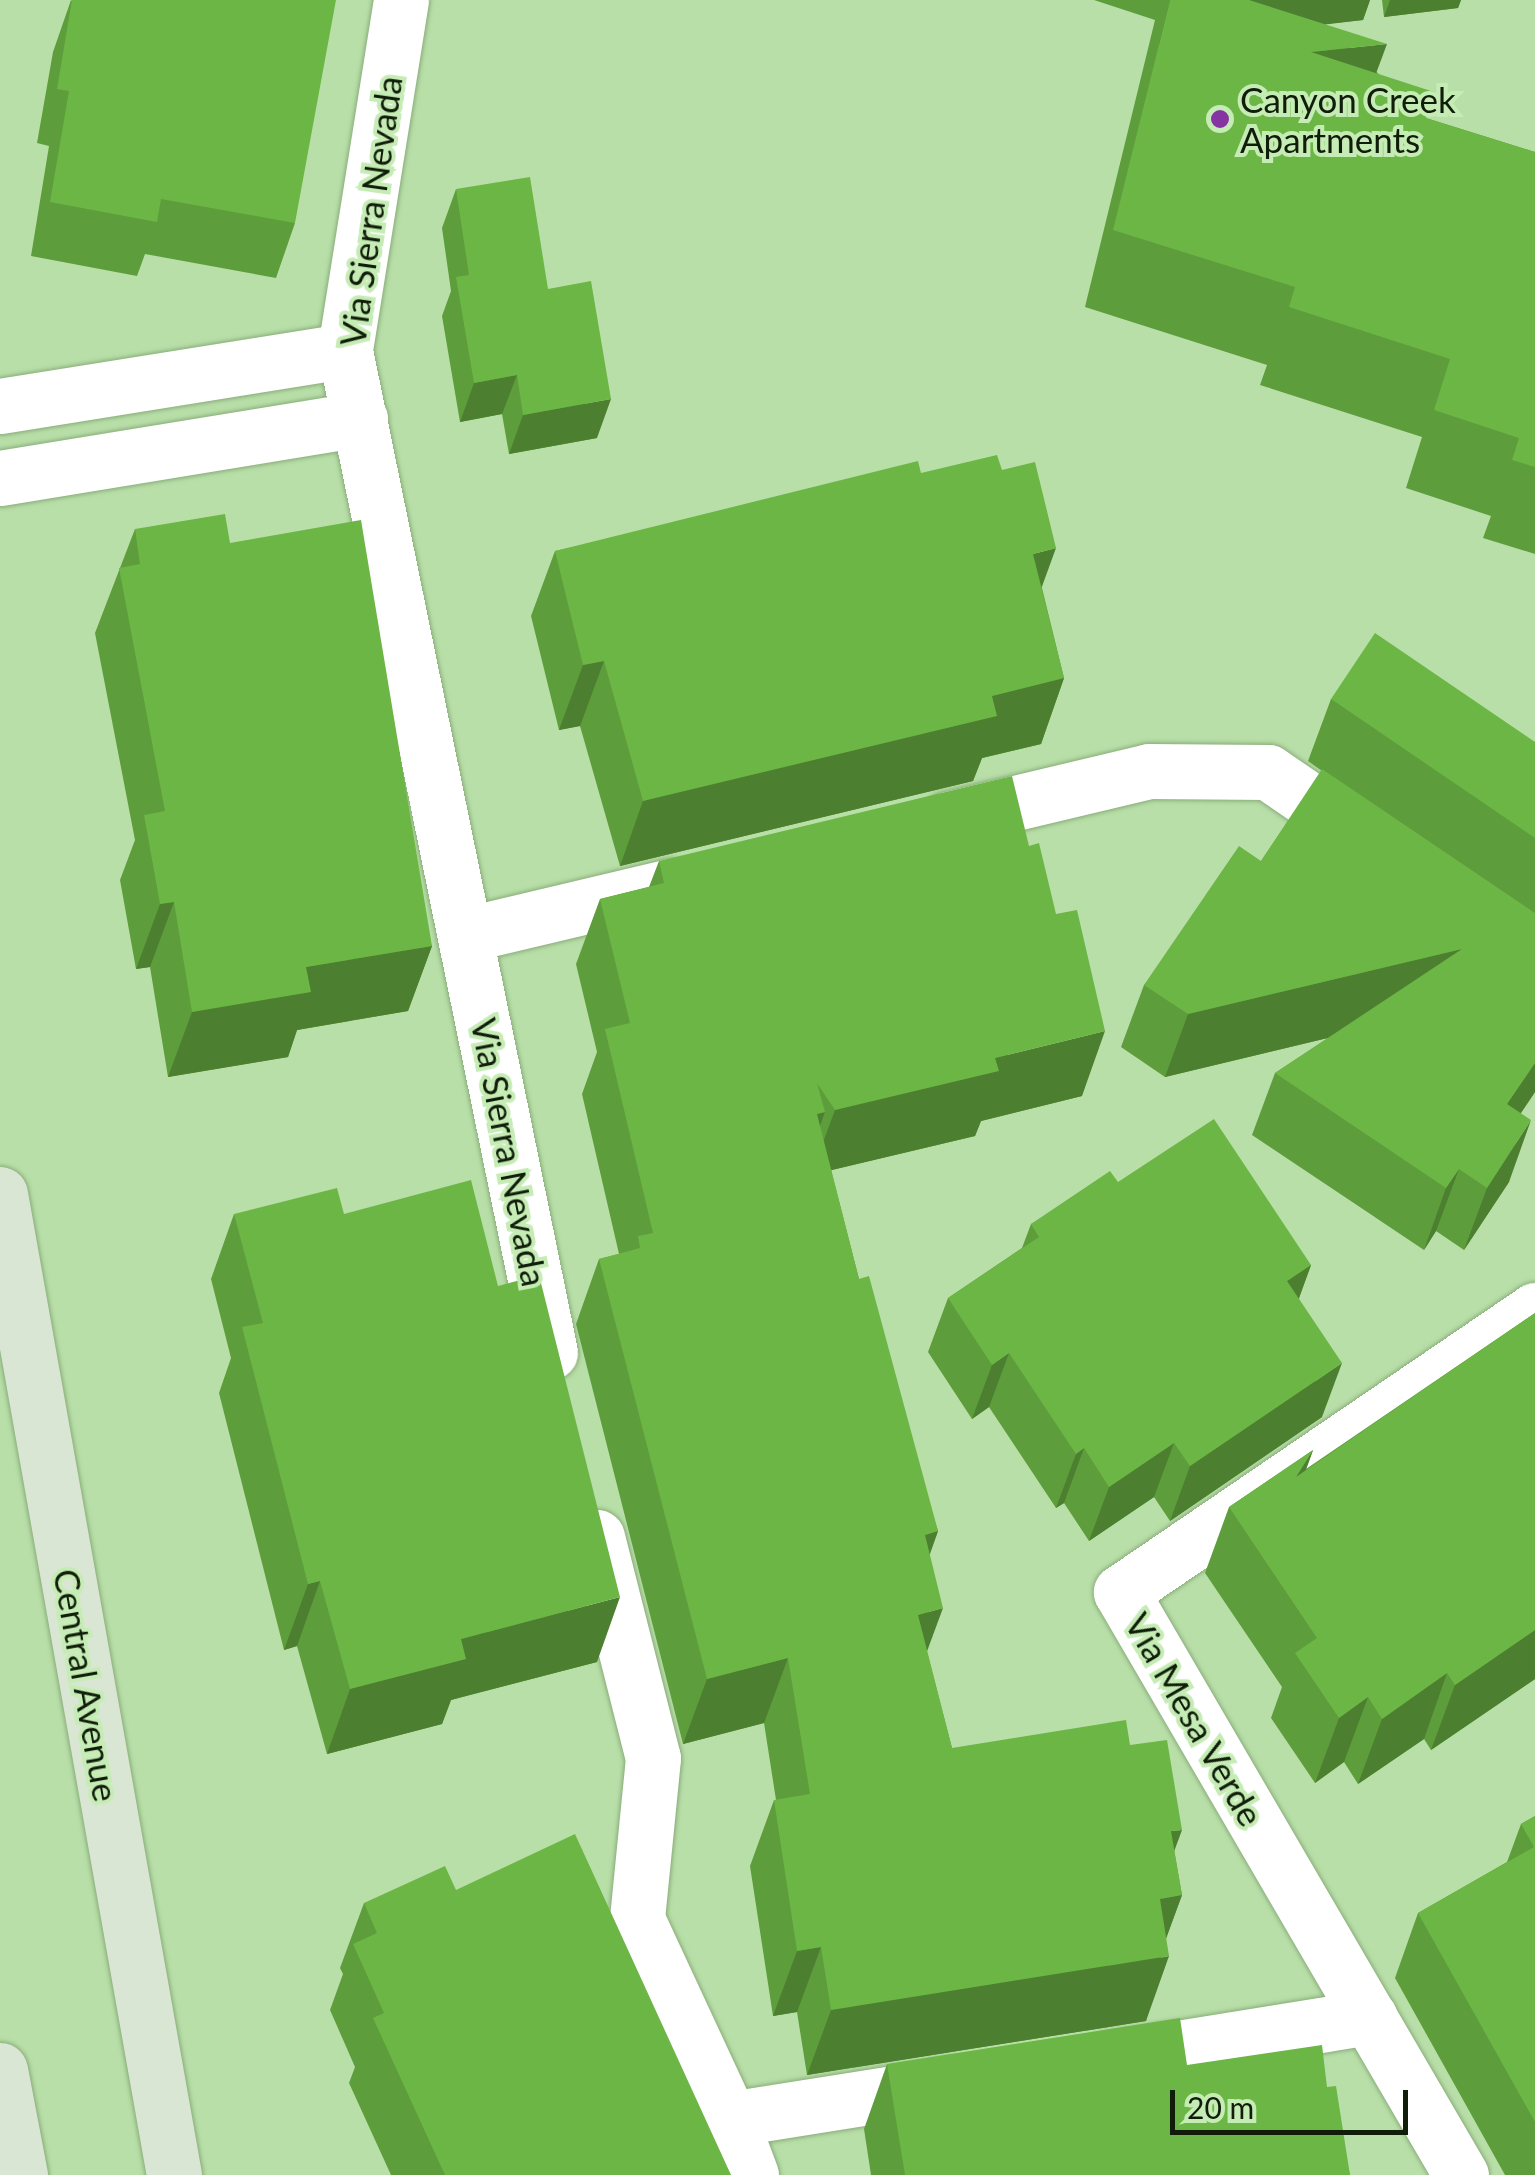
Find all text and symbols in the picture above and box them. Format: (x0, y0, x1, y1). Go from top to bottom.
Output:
street label: Via Sierra Nevada (330, 73, 410, 349)
place label: Canyon Creek Apartments (1240, 78, 1456, 160)
marker: Canyon Creek Apartments (1209, 108, 1231, 130)
street label: Via Sierra Nevada (463, 1014, 557, 1290)
street label: Central Avenue (46, 1565, 128, 1805)
street label: Via Mesa Verde (1117, 1605, 1273, 1833)
scale bar (1175, 2070, 1412, 2132)
text: 20 m (1187, 2089, 1254, 2125)

